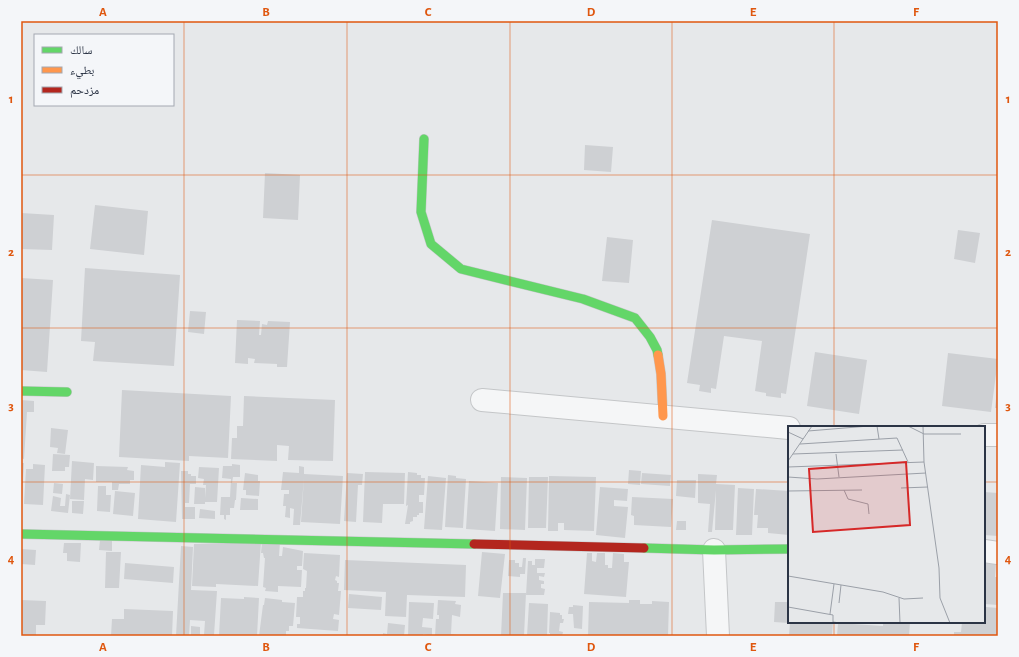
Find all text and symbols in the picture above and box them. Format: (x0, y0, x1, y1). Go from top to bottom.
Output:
text: A (99, 6, 107, 19)
text: B (262, 6, 270, 19)
text: C (425, 6, 432, 19)
text: D (587, 6, 596, 19)
text: E (750, 6, 757, 19)
text: F (913, 6, 920, 19)
legend (34, 34, 174, 106)
text: سالك (70, 44, 92, 56)
text: بطيء (70, 64, 94, 80)
text: مزدحم (70, 84, 99, 98)
text: 1 (9, 93, 13, 106)
text: 1 (1006, 93, 1010, 106)
text: 2 (8, 246, 14, 259)
text: 2 (1005, 246, 1011, 259)
text: 3 (8, 400, 14, 413)
text: 3 (1005, 400, 1011, 413)
inset map (788, 426, 985, 623)
text: 4 (8, 553, 15, 566)
text: 4 (1005, 553, 1012, 566)
text: A (99, 641, 107, 654)
text: B (262, 641, 270, 654)
text: C (425, 641, 432, 654)
text: D (587, 641, 596, 654)
text: E (750, 641, 757, 654)
text: F (913, 641, 920, 654)

